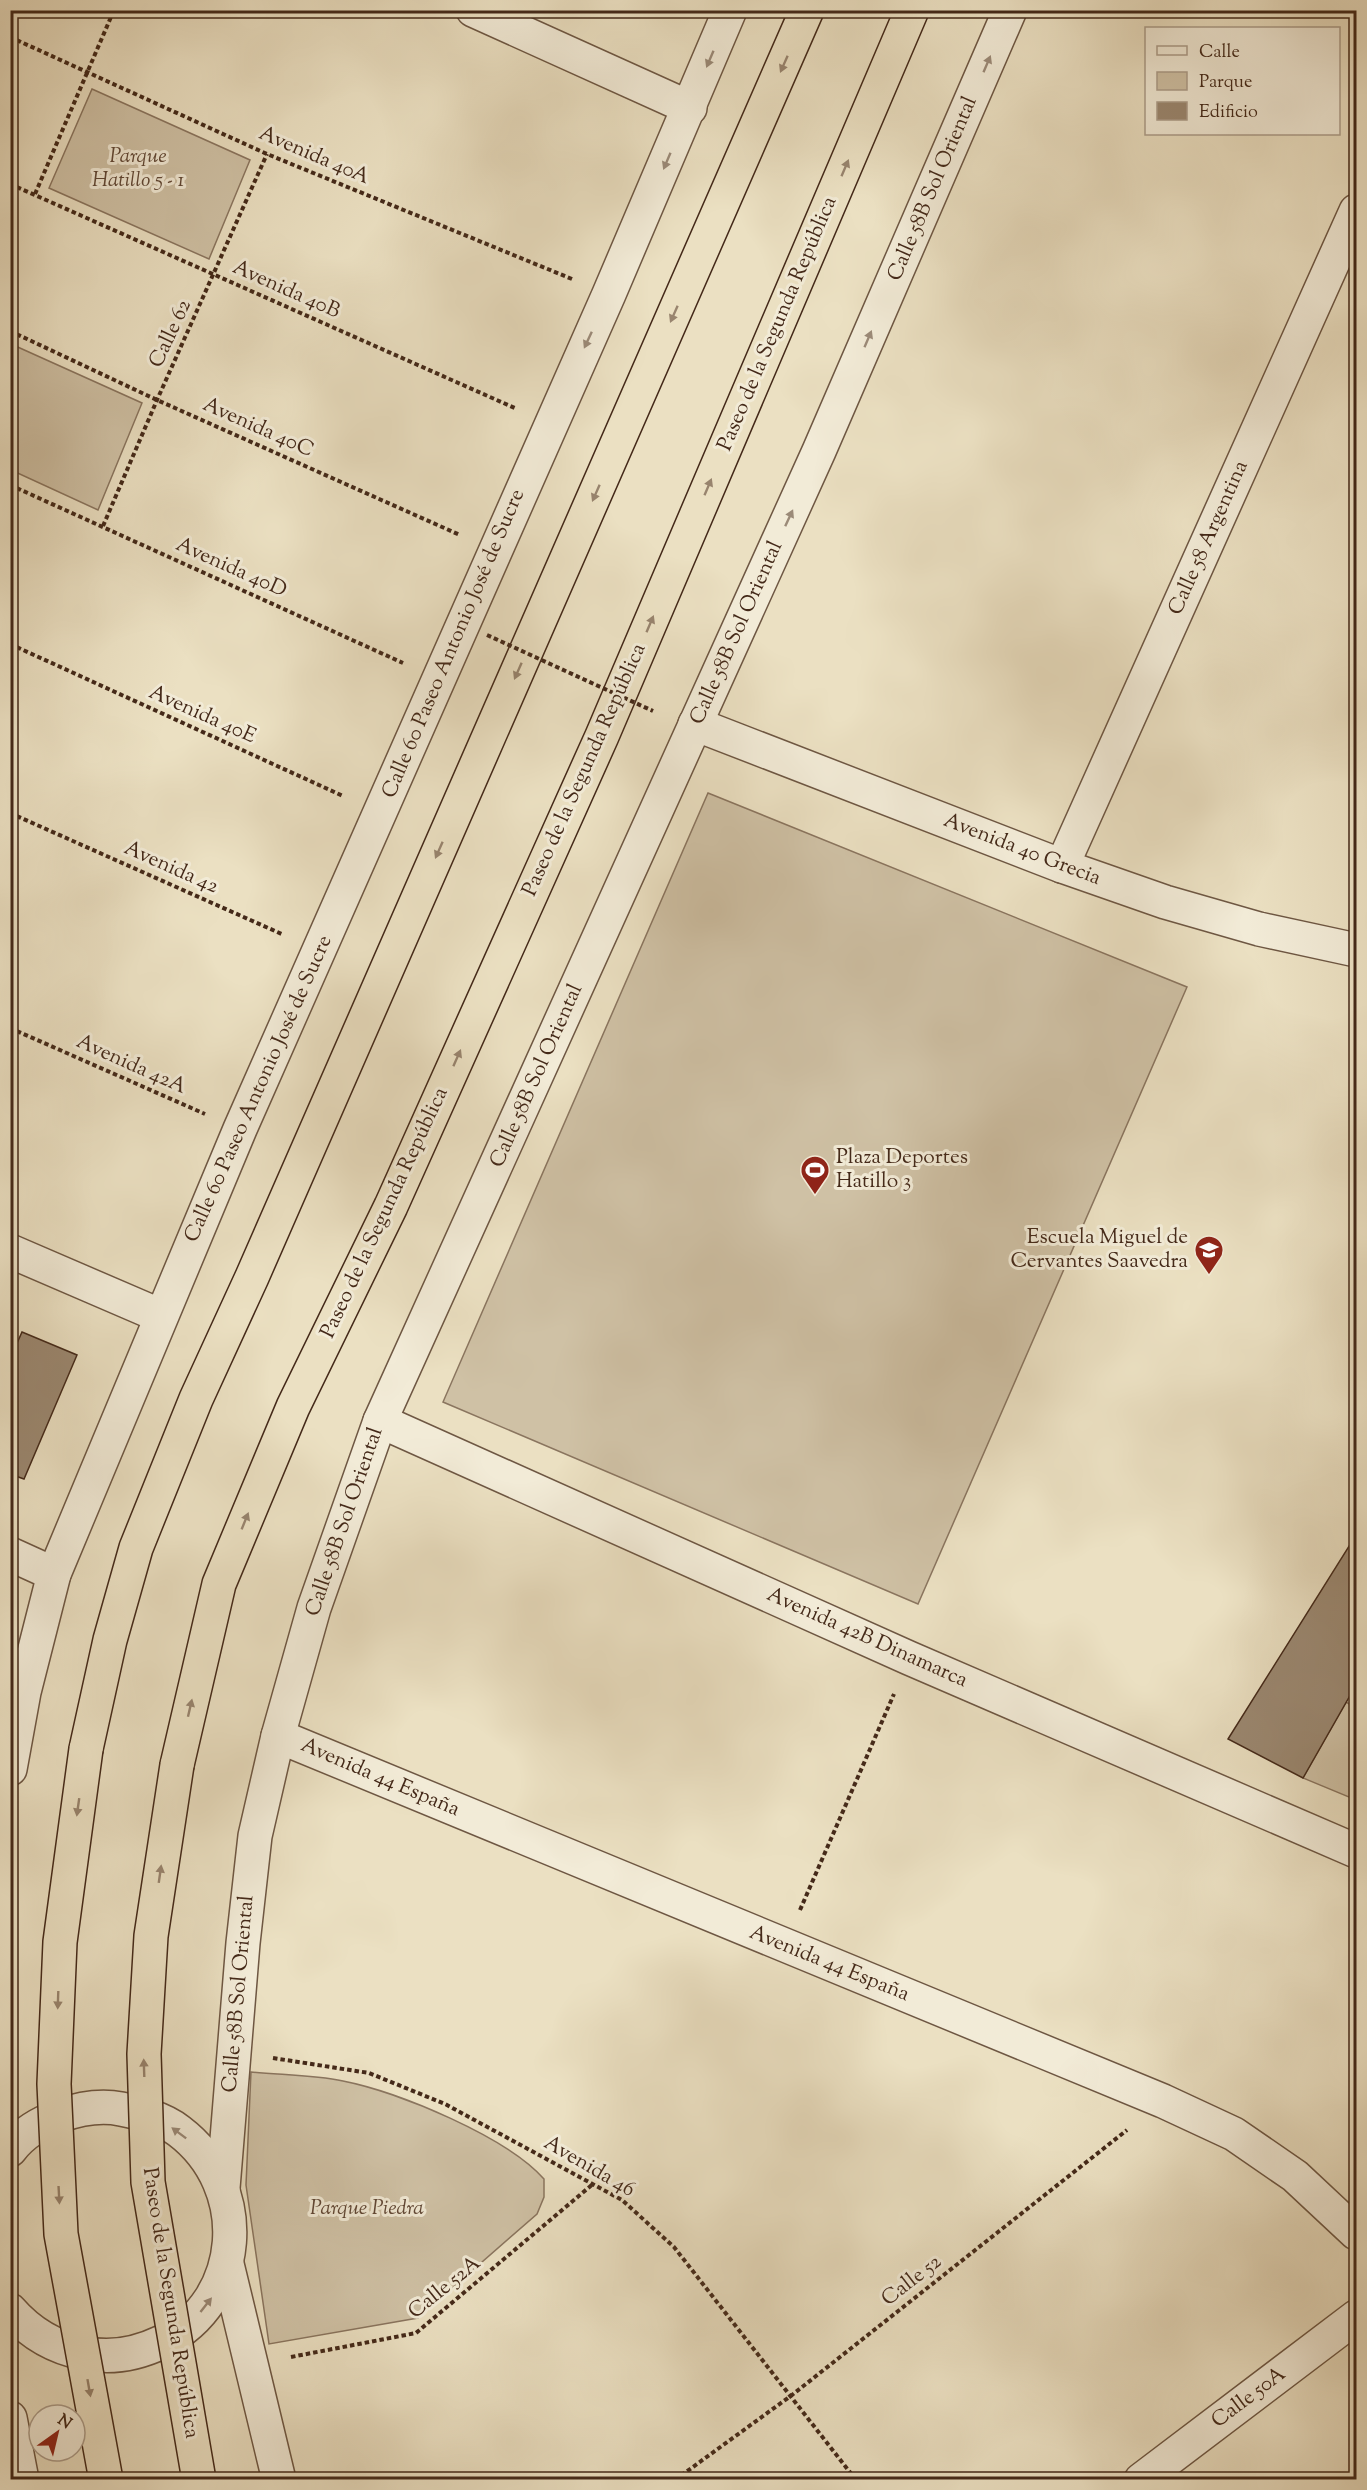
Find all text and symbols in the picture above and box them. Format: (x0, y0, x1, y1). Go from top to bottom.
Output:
legend (1145, 27, 1340, 135)
text: Calle (1199, 40, 1240, 66)
one-way arrow (705, 50, 714, 68)
one-way arrow (778, 55, 788, 73)
one-way arrow (983, 55, 992, 73)
text: Parque (1199, 70, 1252, 96)
street label: Calle 58B Sol Oriental (880, 92, 986, 286)
text: Edificio (1199, 100, 1258, 126)
street label: Avenida 40A (254, 119, 374, 193)
park label: Parque Hatillo 5 - 1 (92, 142, 184, 196)
one-way arrow (662, 153, 671, 170)
one-way arrow (840, 159, 850, 177)
street label: Paseo de la Segunda República (711, 192, 845, 456)
street label: Avenida 40B (227, 253, 345, 327)
street label: Calle 62 (142, 295, 200, 373)
one-way arrow (669, 306, 679, 324)
one-way arrow (863, 330, 873, 348)
one-way arrow (584, 332, 593, 349)
street label: Avenida 40C (198, 390, 318, 466)
street label: Calle 58 Argentina (1162, 456, 1257, 620)
one-way arrow (704, 478, 714, 496)
one-way arrow (591, 484, 601, 502)
street label: Calle 60 Paseo Antonio José de Sucre (375, 485, 533, 803)
one-way arrow (784, 508, 794, 526)
street label: Avenida 40D (171, 530, 291, 606)
street label: Calle 58B Sol Oriental (683, 536, 791, 730)
one-way arrow (645, 615, 655, 633)
street label: Paseo de la Segunda República (516, 639, 655, 901)
one-way arrow (513, 663, 522, 680)
street label: Avenida 40E (144, 678, 261, 752)
street label: Avenida 40 Grecia (939, 806, 1105, 894)
street label: Avenida 42 (119, 834, 223, 902)
one-way arrow (434, 841, 444, 859)
street label: Calle 60 Paseo Antonio José de Sucre (178, 931, 340, 1247)
street label: Calle 58B Sol Oriental (483, 979, 591, 1173)
street label: Avenida 42A (71, 1027, 191, 1103)
one-way arrow (453, 1049, 462, 1066)
street label: Paseo de la Segunda República (314, 1082, 457, 1343)
place label: Plaza Deportes Hatillo 3 (836, 1143, 968, 1197)
sports icon: Plaza Deportes Hatillo 3 (799, 1154, 831, 1196)
place label: Escuela Miguel de Cervantes Saavedra (1010, 1223, 1188, 1277)
school or university icon: Escuela Miguel de Cervantes Saavedra (1193, 1234, 1225, 1276)
street label: Calle 58B Sol Oriental (299, 1423, 391, 1621)
one-way arrow (240, 1512, 250, 1530)
street label: Avenida 42B Dinamarca (762, 1580, 972, 1696)
one-way arrow (186, 1699, 196, 1717)
street label: Avenida 44 España (296, 1731, 465, 1825)
one-way arrow (74, 1797, 83, 1816)
one-way arrow (156, 1865, 165, 1884)
street label: Calle 58B Sol Oriental (215, 1894, 263, 2094)
street label: Avenida 44 España (744, 1918, 914, 2010)
one-way arrow (53, 1991, 62, 2010)
one-way arrow (140, 2059, 149, 2078)
one-way arrow (171, 2126, 187, 2139)
street label: Avenida 46 (538, 2129, 640, 2205)
street label: Paseo de la Segunda República (134, 2165, 206, 2441)
one-way arrow (55, 2186, 64, 2205)
park label: Parque Piedra (310, 2194, 424, 2224)
street label: Calle 52 (876, 2248, 949, 2314)
street label: Calle 52A (402, 2249, 488, 2327)
one-way arrow (199, 2297, 212, 2313)
street label: Calle 50A (1205, 2360, 1293, 2436)
one-way arrow (85, 2378, 94, 2397)
north arrow (27, 2403, 87, 2463)
text: N (52, 2410, 76, 2436)

